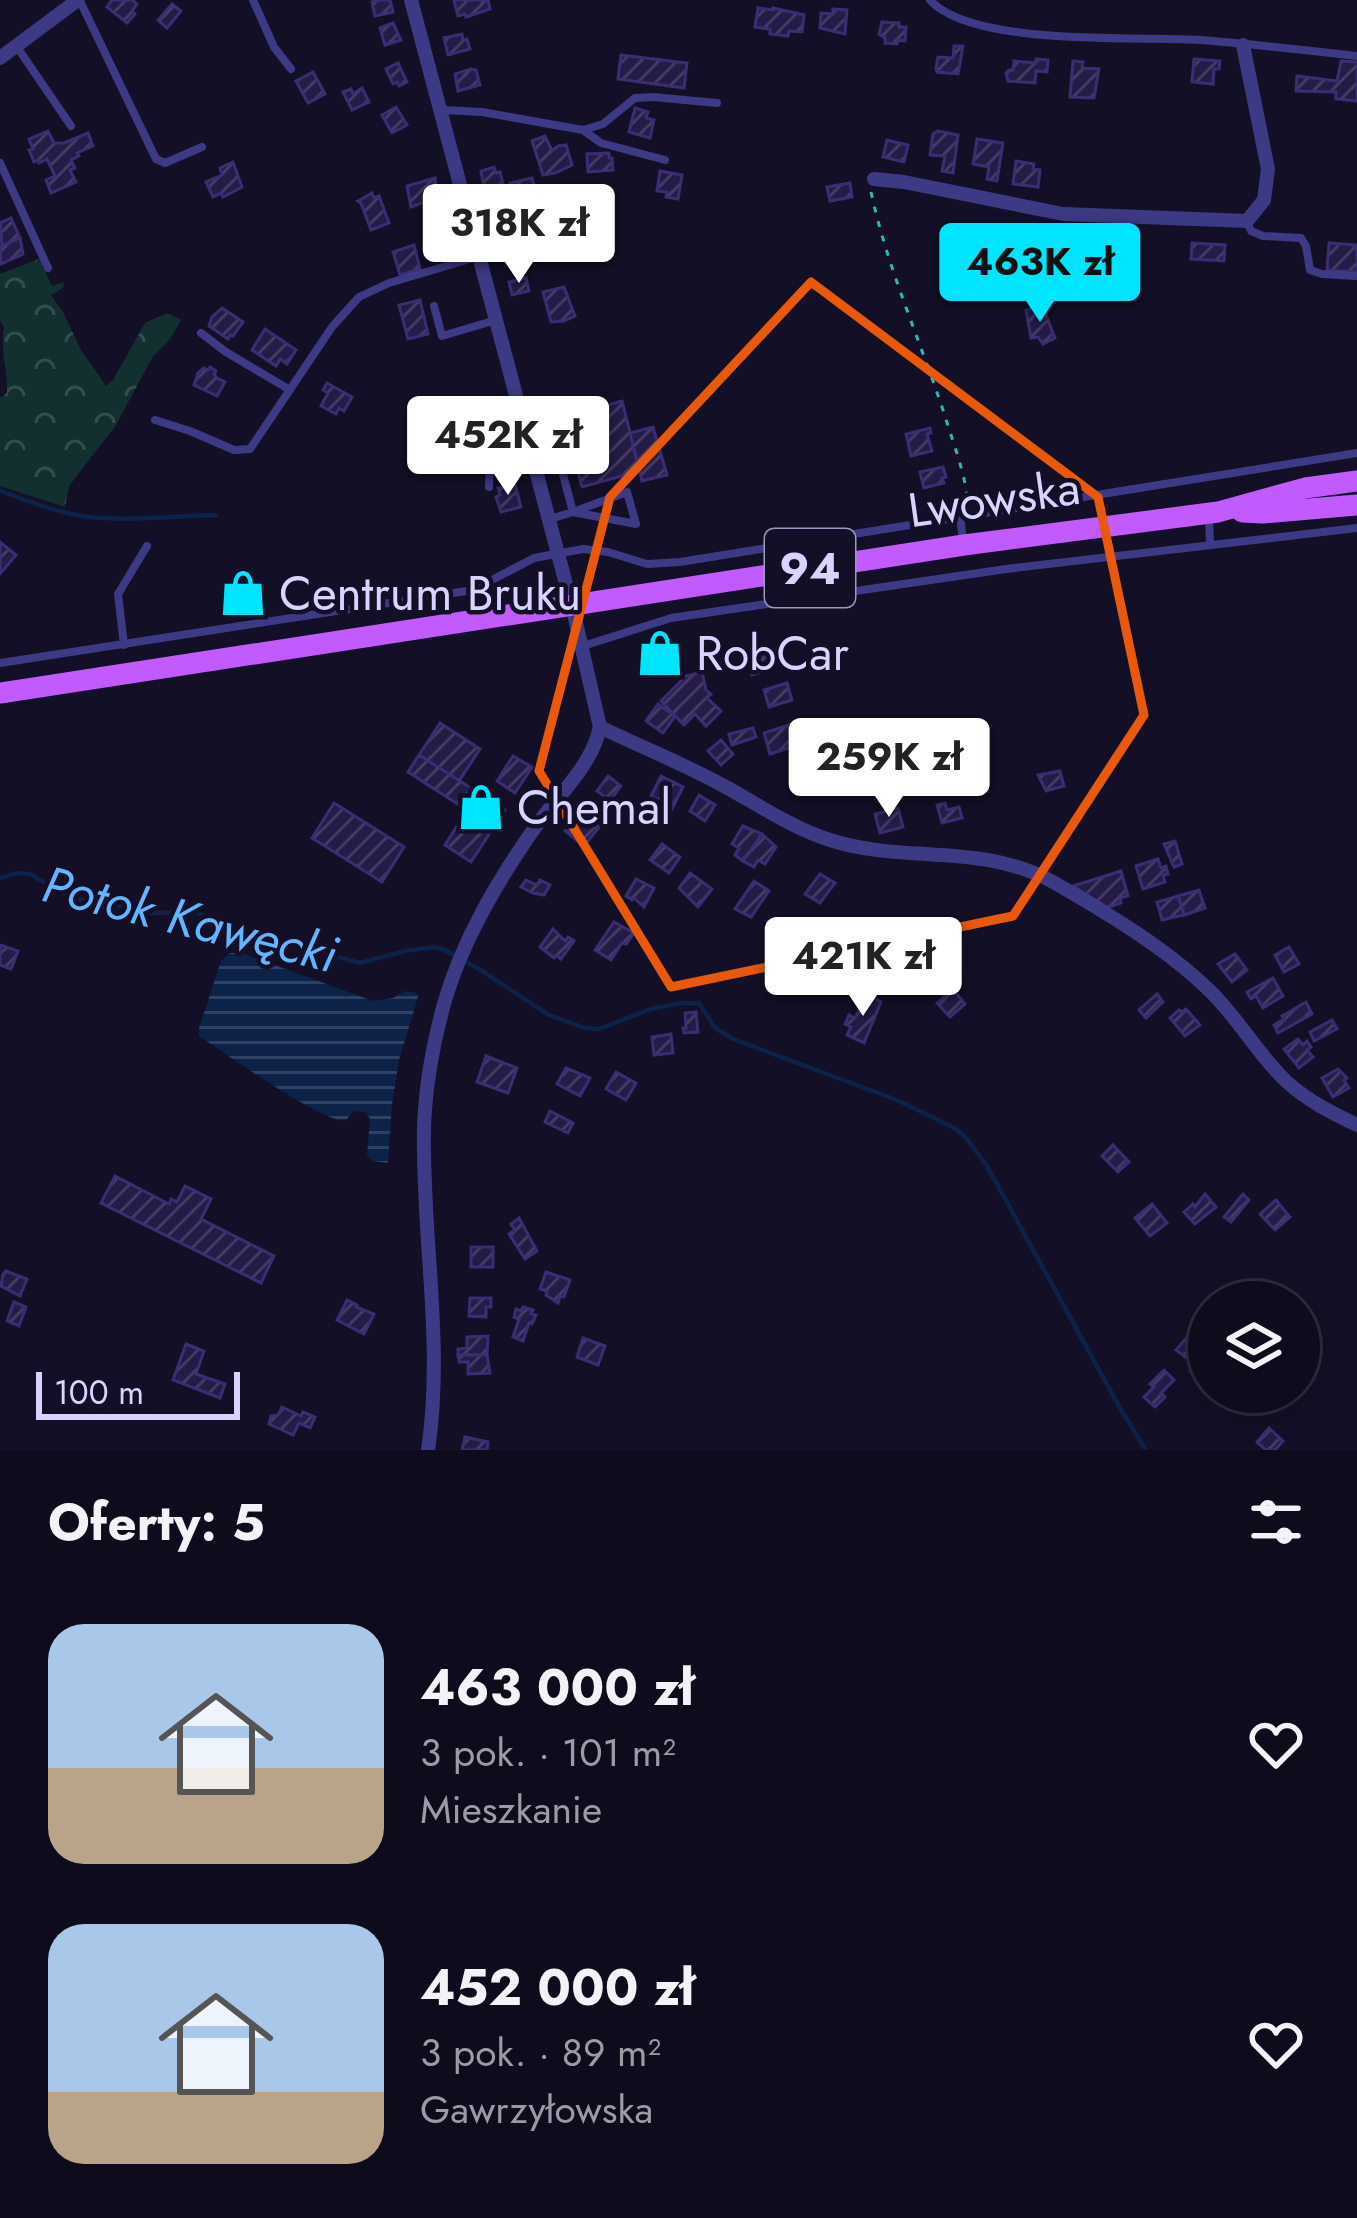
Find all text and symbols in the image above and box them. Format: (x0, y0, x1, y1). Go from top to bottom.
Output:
pin: 318K zł (408, 184, 630, 286)
text: 318K zł (450, 194, 588, 251)
pin: 463K zł (929, 223, 1151, 325)
text: 463K zł (966, 233, 1114, 290)
pin: 452K zł (397, 396, 619, 498)
text: 452K zł (434, 406, 582, 463)
street label: Lwowska (904, 453, 1084, 545)
road number: 94 (765, 529, 855, 607)
place label: Centrum Bruku (279, 559, 581, 628)
shop icon: Centrum Bruku (218, 568, 268, 618)
place label: RobCar (696, 619, 849, 688)
shop icon: RobCar (635, 628, 685, 678)
pin: 259K zł (778, 718, 1000, 820)
text: 259K zł (816, 728, 962, 785)
place label: Chemal (517, 773, 671, 842)
shop icon: Chemal (456, 782, 506, 832)
water label: Potok Kawęcki (35, 847, 346, 992)
pin: 421K zł (752, 917, 974, 1019)
text: 421K zł (792, 927, 934, 984)
map controls (1188, 1281, 1320, 1413)
button: layers (1188, 1281, 1320, 1413)
scale bar (36, 1366, 240, 1419)
text: 100 m (54, 1369, 144, 1416)
text: Oferty: 5 (48, 1485, 265, 1559)
icon: filters (1243, 1489, 1309, 1555)
text: 463 000 zł (420, 1650, 694, 1724)
icon: home (144, 1672, 288, 1816)
icon: heart (1243, 1711, 1309, 1777)
text: 3 pok. · 101 m² (420, 1724, 676, 1781)
text: Mieszkanie (420, 1781, 602, 1838)
text: 452 000 zł (420, 1950, 694, 2024)
icon: home (144, 1972, 288, 2116)
icon: heart (1243, 2011, 1309, 2077)
text: 3 pok. · 89 m² (420, 2024, 661, 2081)
text: Gawrzyłowska (420, 2081, 653, 2138)

